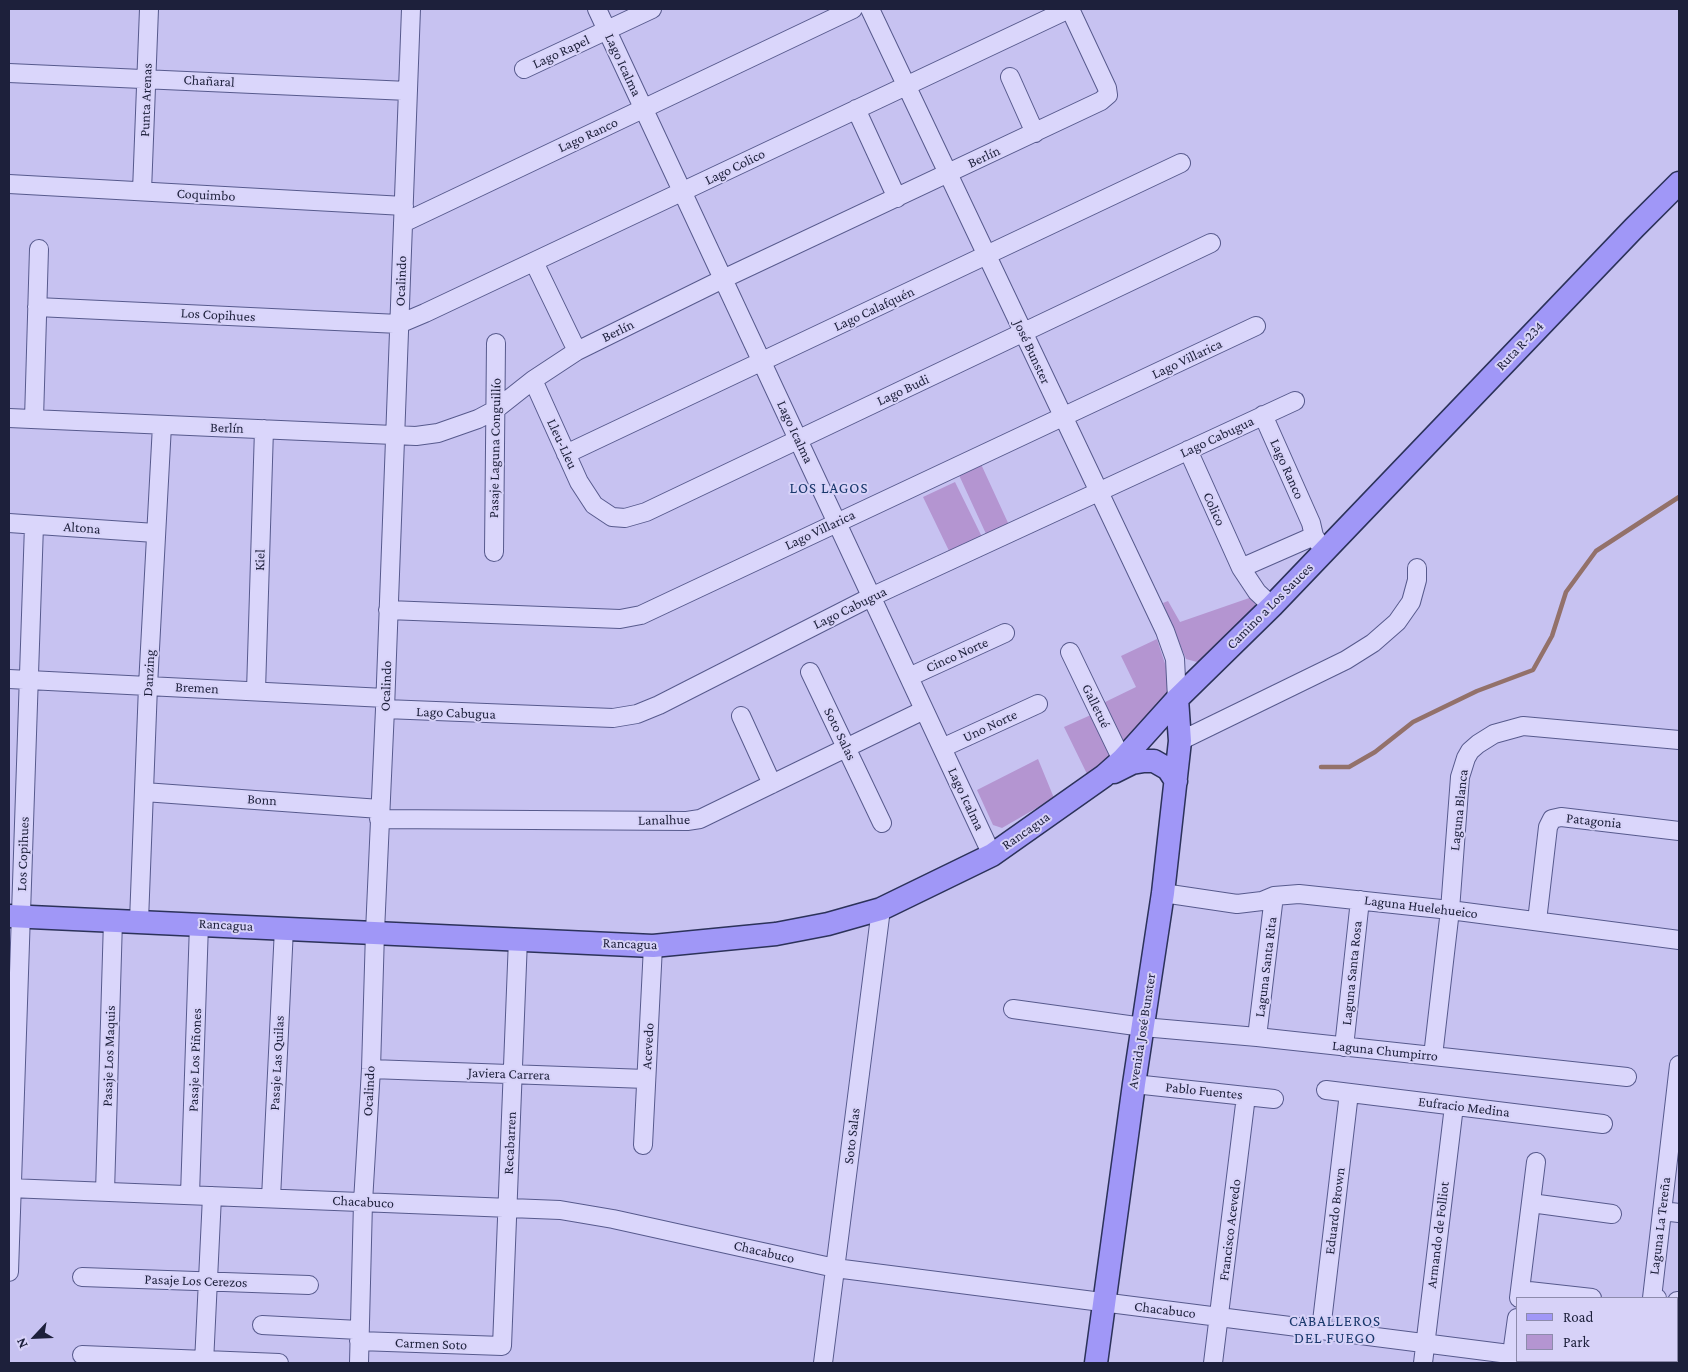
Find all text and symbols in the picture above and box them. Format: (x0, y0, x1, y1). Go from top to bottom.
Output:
street label: Lago Rapel (530, 31, 592, 73)
street label: Lago Icalma (601, 31, 645, 99)
street label: Punta Arenas (136, 63, 156, 137)
street label: Chañaral (183, 71, 235, 91)
street label: Lago Ranco (555, 114, 621, 156)
street label: Berlín (965, 142, 1003, 172)
street label: Lago Colico (702, 145, 768, 189)
street label: Coquimbo (176, 185, 236, 205)
street label: Ocalindo (392, 255, 410, 307)
street label: Lago Calafquén (831, 283, 917, 335)
street label: Los Copihues (180, 305, 256, 325)
street label: Berlín (599, 316, 637, 346)
street label: José Bunster (1010, 317, 1054, 387)
street label: Ruta R-234 (1493, 318, 1547, 374)
street label: Lago Villarica (1149, 335, 1225, 383)
street label: Lago Budi (874, 371, 932, 409)
street label: Pasaje Laguna Conguillío (485, 378, 505, 518)
street label: Lago Icalma (773, 398, 817, 466)
street label: Lago Cabugua (1177, 413, 1257, 461)
street label: Lleu-Lleu (543, 416, 581, 472)
street label: Berlín (210, 419, 244, 437)
street label: Lago Ranco (1266, 436, 1308, 502)
district label: LOS LAGOS (788, 479, 870, 497)
street label: Colico (1199, 490, 1229, 528)
street label: Lago Villarica (782, 506, 858, 554)
street label: Altona (63, 518, 101, 538)
street label: Kiel (251, 549, 269, 571)
street label: Camino a Los Sauces (1223, 559, 1317, 653)
street label: Lago Cabugua (811, 583, 889, 633)
street label: Cinco Norte (923, 634, 991, 676)
street label: Danzing (139, 649, 159, 697)
street label: Ocalindo (377, 660, 395, 712)
street label: Bremen (175, 678, 219, 698)
street label: Galletué (1078, 681, 1114, 731)
street label: Lago Cabugua (416, 703, 496, 723)
street label: Soto Salas (820, 705, 860, 763)
street label: Uno Norte (960, 706, 1020, 746)
street label: Lago Icalma (944, 765, 988, 833)
street label: Laguna Blanca (1446, 768, 1472, 852)
street label: Bonn (247, 791, 277, 809)
street label: Rancagua (999, 808, 1053, 854)
street label: Patagonia (1565, 810, 1623, 832)
street label: Lanalhue (638, 811, 690, 829)
street label: Los Copihues (13, 816, 33, 892)
street label: Laguna Huelehueico (1363, 892, 1479, 922)
street label: Rancagua (198, 915, 254, 935)
street label: Laguna Santa Rita (1252, 916, 1280, 1018)
street label: Laguna Santa Rosa (1338, 920, 1366, 1026)
street label: Rancagua (602, 935, 658, 953)
street label: Avenida José Bunster (1125, 972, 1159, 1090)
street label: Pasaje Los Maquis (99, 1005, 119, 1107)
street label: Pasaje Los Piñones (185, 1008, 205, 1112)
street label: Pasaje Las Quilas (266, 1015, 288, 1111)
street label: Acevedo (638, 1022, 658, 1070)
street label: Laguna Chumpirro (1331, 1037, 1439, 1065)
street label: Javiera Carrera (468, 1064, 550, 1084)
street label: Ocalindo (359, 1065, 379, 1117)
street label: Pablo Fuentes (1164, 1079, 1244, 1103)
street label: Eufracio Medina (1417, 1093, 1511, 1121)
street label: Soto Salas (840, 1107, 864, 1165)
street label: Recabarren (500, 1111, 520, 1175)
street label: Eduardo Brown (1321, 1167, 1349, 1255)
street label: Laguna La Tereña (1646, 1176, 1674, 1276)
street label: Francisco Acevedo (1215, 1178, 1245, 1282)
street label: Armando de Folliot (1423, 1181, 1453, 1289)
street label: Chacabuco (332, 1192, 394, 1212)
street label: Chacabuco (732, 1237, 796, 1267)
street label: Pasaje Los Cerezos (144, 1271, 248, 1291)
legend (1516, 1297, 1678, 1362)
street label: Chacabuco (1133, 1298, 1197, 1322)
text: Road (1563, 1309, 1593, 1325)
north arrow (10, 1312, 60, 1362)
district label: CABALLEROS DEL FUEGO (1288, 1312, 1382, 1347)
street label: Carmen Soto (395, 1334, 467, 1354)
text: Park (1563, 1334, 1590, 1350)
text: N (12, 1336, 31, 1351)

